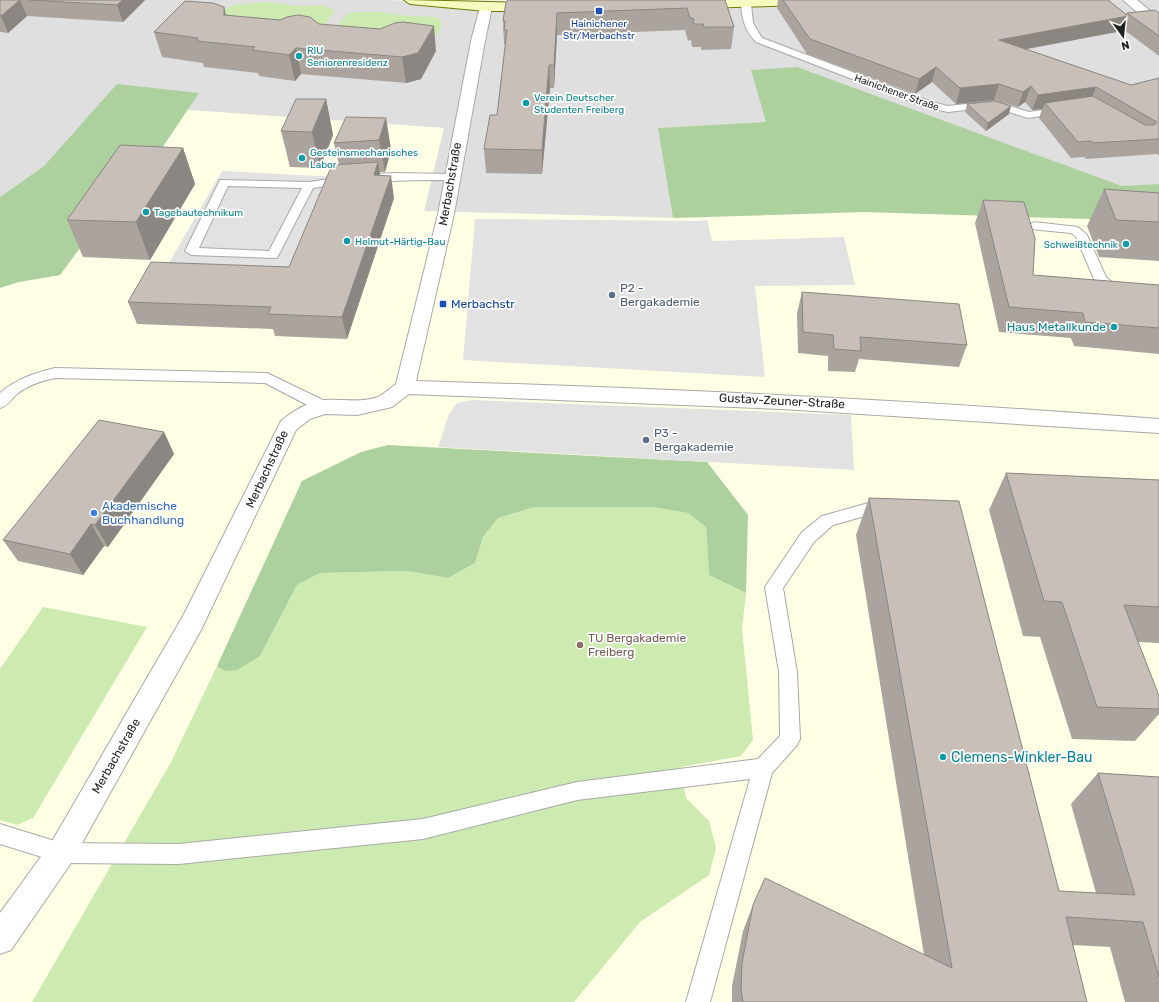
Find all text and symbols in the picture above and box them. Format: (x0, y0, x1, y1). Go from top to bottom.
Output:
marker: Hainichener Str/Merbachstr (594, 6, 604, 16)
north arrow (1103, 16, 1143, 56)
place label: Hainichener Str/Merbachstr (563, 18, 635, 42)
text: N (1120, 38, 1131, 53)
place label: RIU Seniorenresidenz (307, 45, 388, 69)
marker: RIU Seniorenresidenz (294, 51, 304, 61)
street label: Hainichener Straße (853, 72, 941, 114)
place label: Verein Deutscher Studenten Freiberg (534, 92, 624, 116)
marker: Verein Deutscher Studenten Freiberg (521, 98, 531, 108)
street label: Merbachstraße (436, 141, 464, 227)
place label: Gesteinsmechanisches Labor (310, 147, 418, 171)
marker: Gesteinsmechanisches Labor (297, 153, 307, 163)
marker: Tagebautechnikum (141, 207, 151, 217)
place label: Tagebautechnikum (154, 207, 243, 219)
marker: Helmut-Härtig-Bau (342, 236, 352, 246)
place label: Helmut-Härtig-Bau (355, 236, 445, 248)
place label: Schweißtechnik (1044, 239, 1119, 251)
marker: Schweißtechnik (1121, 239, 1131, 249)
place label: P2 - Bergakademie (620, 281, 700, 309)
marker: P2 - Bergakademie (607, 290, 617, 300)
place label: Merbachstr (451, 297, 515, 311)
marker: Merbachstr (438, 299, 448, 309)
place label: Haus Metallkunde (1007, 320, 1106, 334)
marker: Haus Metallkunde (1109, 322, 1119, 332)
street label: Gustav-Zeuner-Straße (719, 391, 846, 411)
place label: P3 - Bergakademie (654, 426, 734, 454)
street label: Merbachstraße (243, 428, 291, 510)
marker: P3 - Bergakademie (641, 435, 651, 445)
place label: Akademische Buchhandlung (102, 499, 184, 527)
marker: Akademische Buchhandlung (89, 508, 99, 518)
place label: TU Bergakademie Freiberg (588, 631, 686, 659)
marker: TU Bergakademie Freiberg (575, 640, 585, 650)
street label: Merbachstraße (89, 716, 143, 796)
place label: Clemens-Winkler-Bau (951, 749, 1092, 766)
marker: Clemens-Winkler-Bau (938, 752, 948, 762)

